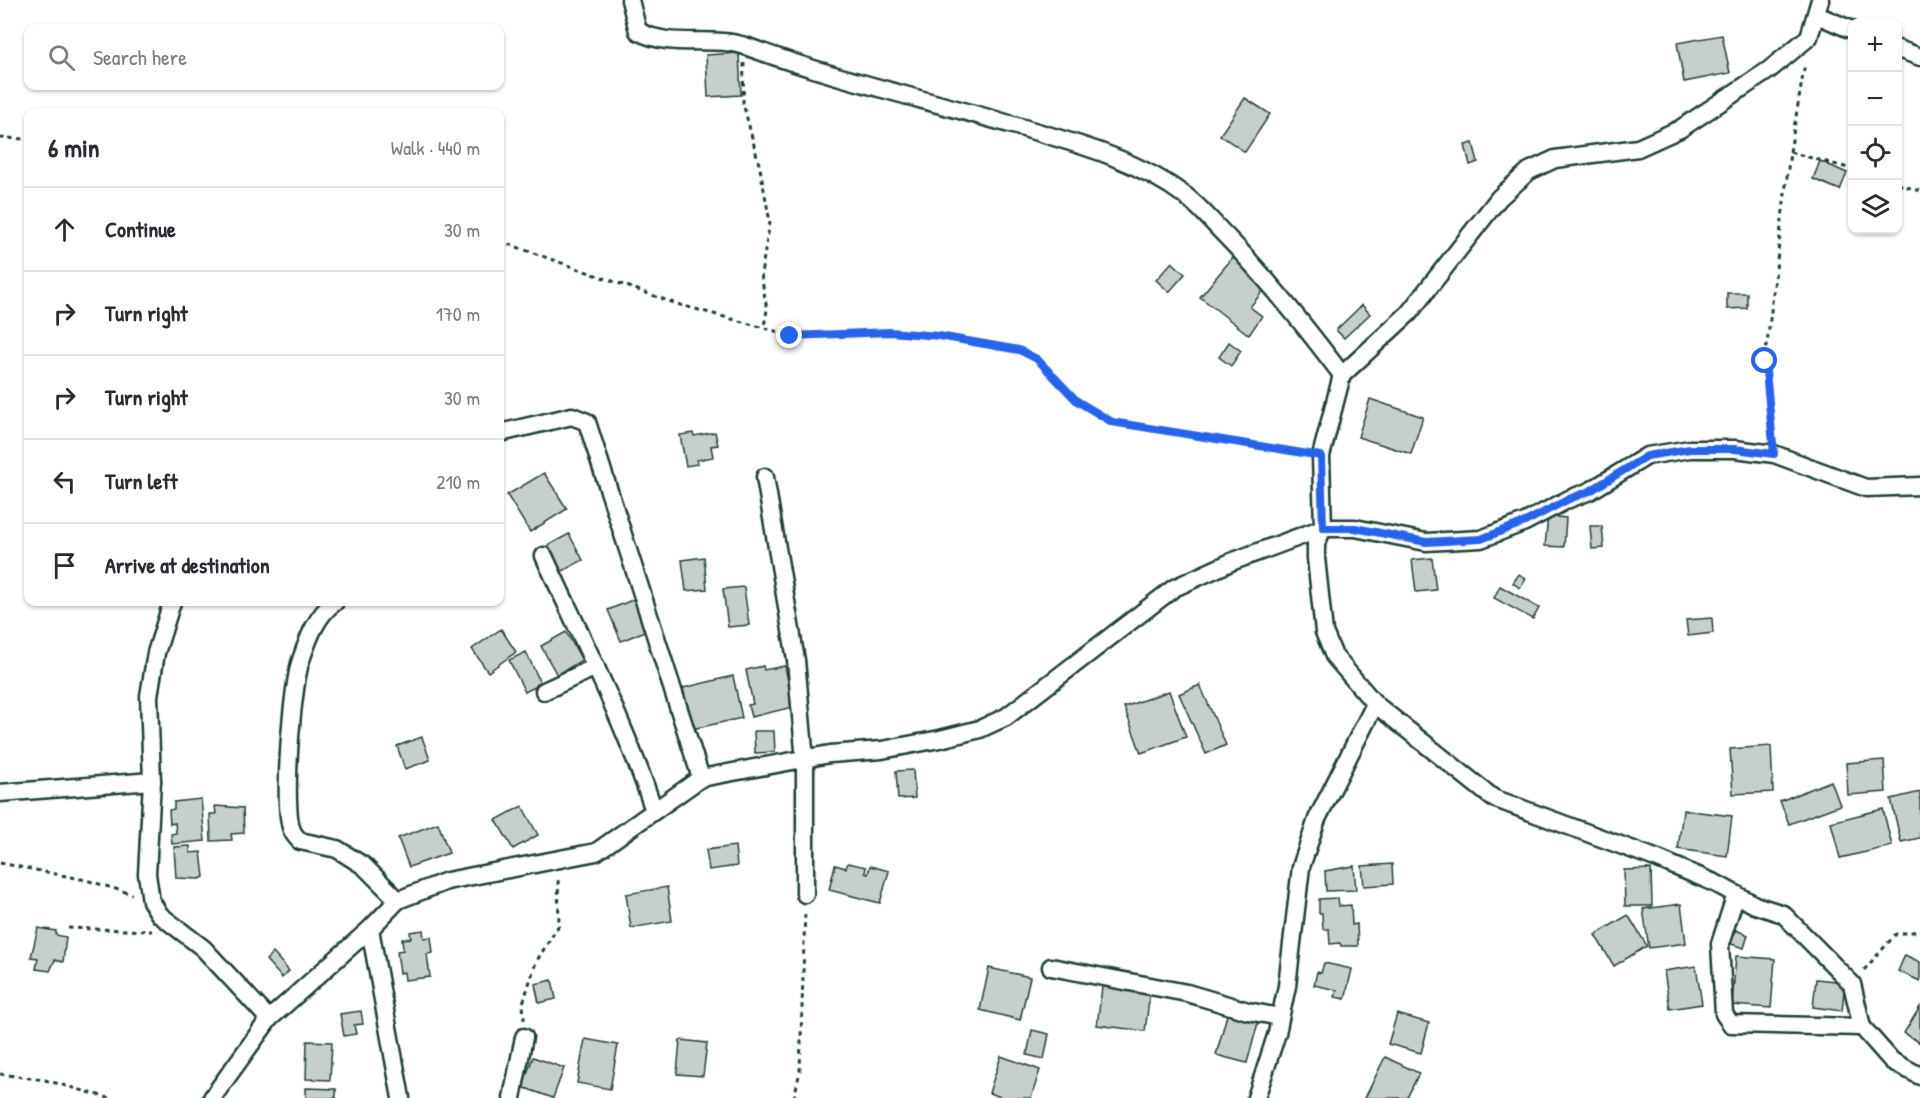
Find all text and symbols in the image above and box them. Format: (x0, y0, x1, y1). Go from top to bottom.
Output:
map controls (1848, 18, 1902, 234)
button: + (1848, 18, 1902, 72)
search box (24, 24, 504, 90)
icon: search (45, 41, 78, 74)
text: Search here (93, 42, 187, 72)
button: − (1848, 72, 1902, 126)
button: locate (1848, 126, 1902, 180)
text: 6 min (48, 130, 100, 165)
text: Walk · 440 m (391, 134, 480, 161)
button: layers (1848, 180, 1902, 234)
icon: ahead (48, 213, 81, 246)
text: Continue (105, 214, 176, 244)
text: 30 m (444, 216, 480, 243)
icon: right (48, 297, 81, 330)
text: Turn right (105, 298, 188, 328)
text: 170 m (436, 300, 480, 327)
route end (776, 322, 802, 348)
route start (1751, 347, 1777, 373)
icon: right (48, 381, 81, 414)
text: Turn right (105, 382, 188, 412)
text: 30 m (444, 384, 480, 411)
icon: left (48, 465, 81, 498)
text: Turn left (105, 466, 178, 496)
text: 210 m (436, 468, 480, 495)
icon: arrive (48, 549, 81, 582)
text: Arrive at destination (105, 550, 270, 580)

